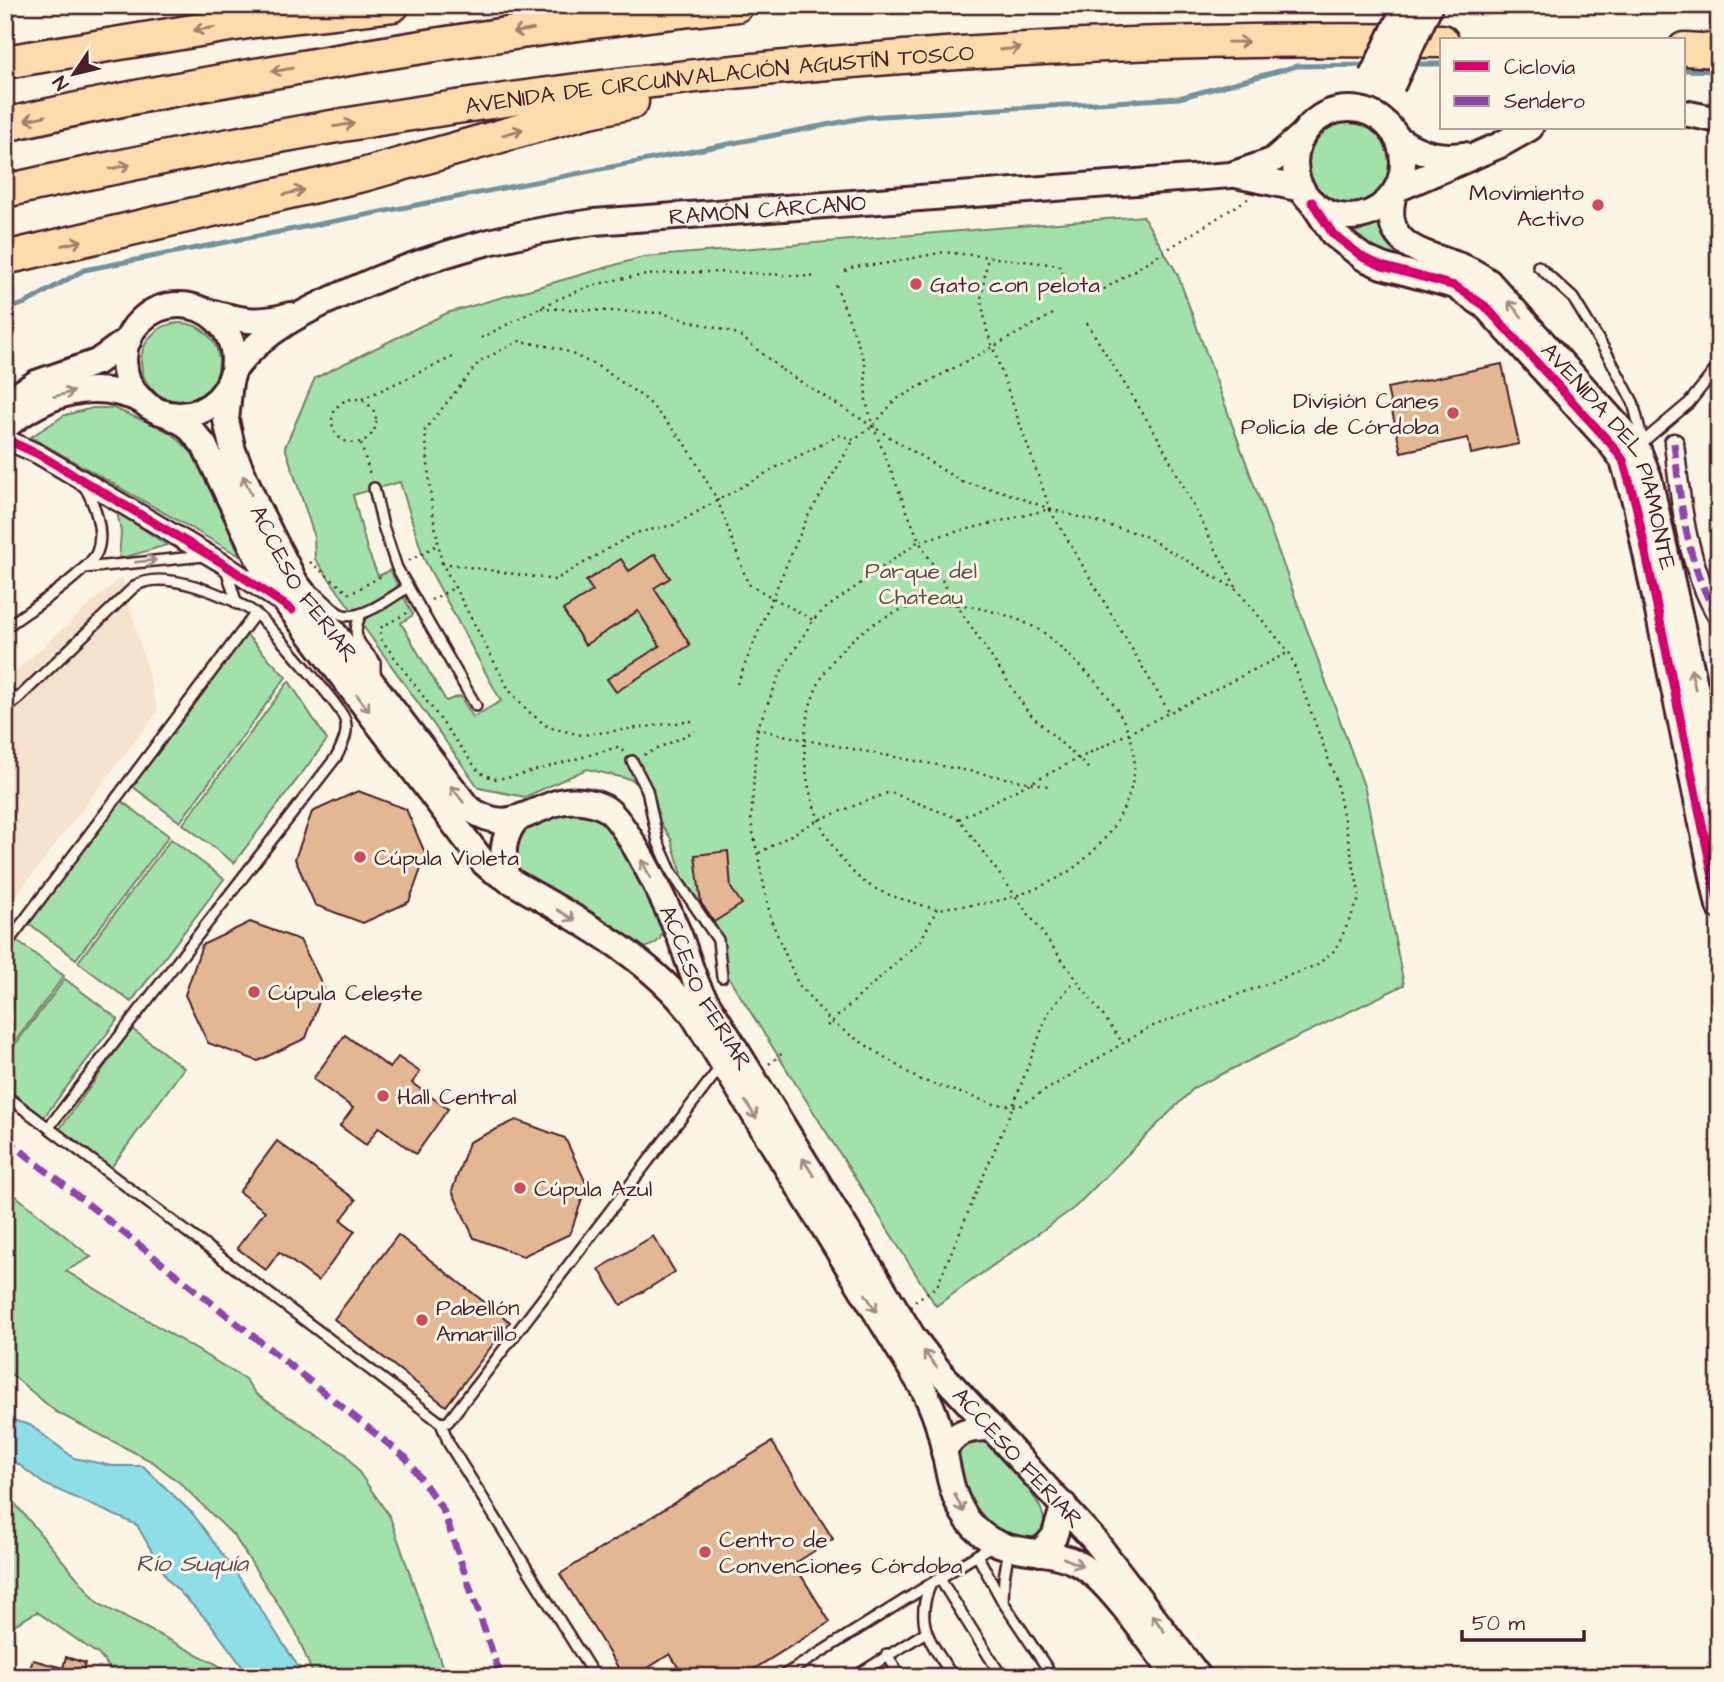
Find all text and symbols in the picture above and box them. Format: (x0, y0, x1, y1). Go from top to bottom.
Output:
one-way arrow (193, 23, 216, 36)
one-way arrow (512, 25, 535, 38)
one-way arrow (1226, 35, 1249, 49)
street label: AVENIDA DE CIRCUNVALACIÓN AGUSTÍN TOSCO (463, 37, 975, 123)
north arrow (38, 38, 108, 108)
legend (1440, 38, 1686, 130)
one-way arrow (998, 42, 1021, 55)
text: Ciclovía (1504, 53, 1576, 82)
one-way arrow (271, 64, 294, 77)
text: N (47, 70, 76, 96)
text: Sendero (1504, 87, 1585, 116)
one-way arrow (24, 112, 47, 126)
one-way arrow (332, 118, 354, 131)
one-way arrow (502, 125, 524, 138)
one-way arrow (108, 159, 131, 173)
place label: Movimiento Activo (1469, 177, 1584, 235)
one-way arrow (282, 185, 304, 198)
street label: RAMÓN CÁRCANO (668, 187, 867, 233)
marker: Movimiento Activo (1590, 197, 1606, 213)
one-way arrow (60, 235, 83, 249)
place label: Gato con pelota (930, 269, 1100, 301)
marker: Gato con pelota (908, 276, 924, 292)
one-way arrow (1507, 300, 1523, 318)
street label: AVENIDA DEL PIAMONTE (1533, 336, 1684, 573)
place label: División Canes Policía de Córdoba (1241, 385, 1439, 443)
one-way arrow (52, 387, 75, 400)
marker: División Canes Policía de Córdoba (1445, 405, 1461, 421)
one-way arrow (240, 475, 253, 496)
street label: ACCESO FERIAR (242, 500, 366, 669)
one-way arrow (135, 554, 157, 567)
park label: Parque del Chateau (865, 555, 977, 613)
one-way arrow (1686, 668, 1700, 691)
one-way arrow (355, 694, 370, 712)
one-way arrow (449, 785, 464, 803)
place label: Cúpula Violeta (374, 842, 519, 874)
marker: Cúpula Violeta (352, 849, 368, 865)
one-way arrow (639, 859, 653, 880)
street label: ACCESO FERIAR (651, 900, 760, 1076)
one-way arrow (556, 908, 576, 922)
place label: Cúpula Celeste (268, 977, 423, 1009)
marker: Cúpula Celeste (246, 984, 262, 1000)
place label: Hall Central (397, 1081, 517, 1113)
marker: Hall Central (375, 1088, 391, 1104)
one-way arrow (744, 1099, 758, 1119)
one-way arrow (801, 1157, 815, 1177)
place label: Cúpula Azul (534, 1173, 652, 1205)
marker: Cúpula Azul (512, 1180, 528, 1196)
place label: Pabellón Amarillo (436, 1292, 519, 1350)
one-way arrow (864, 1293, 878, 1313)
marker: Pabellón Amarillo (414, 1312, 430, 1328)
one-way arrow (922, 1350, 937, 1368)
street label: ACCESO FERIAR (945, 1380, 1090, 1535)
one-way arrow (953, 1492, 966, 1513)
place label: Centro de Convenciones Córdoba (719, 1524, 963, 1582)
marker: Centro de Convenciones Córdoba (697, 1544, 713, 1560)
water label: Río Suquía (136, 1547, 250, 1581)
one-way arrow (1062, 1556, 1083, 1569)
scale bar (1462, 1598, 1584, 1642)
text: 50 m (1472, 1609, 1526, 1638)
one-way arrow (1150, 1614, 1165, 1632)

